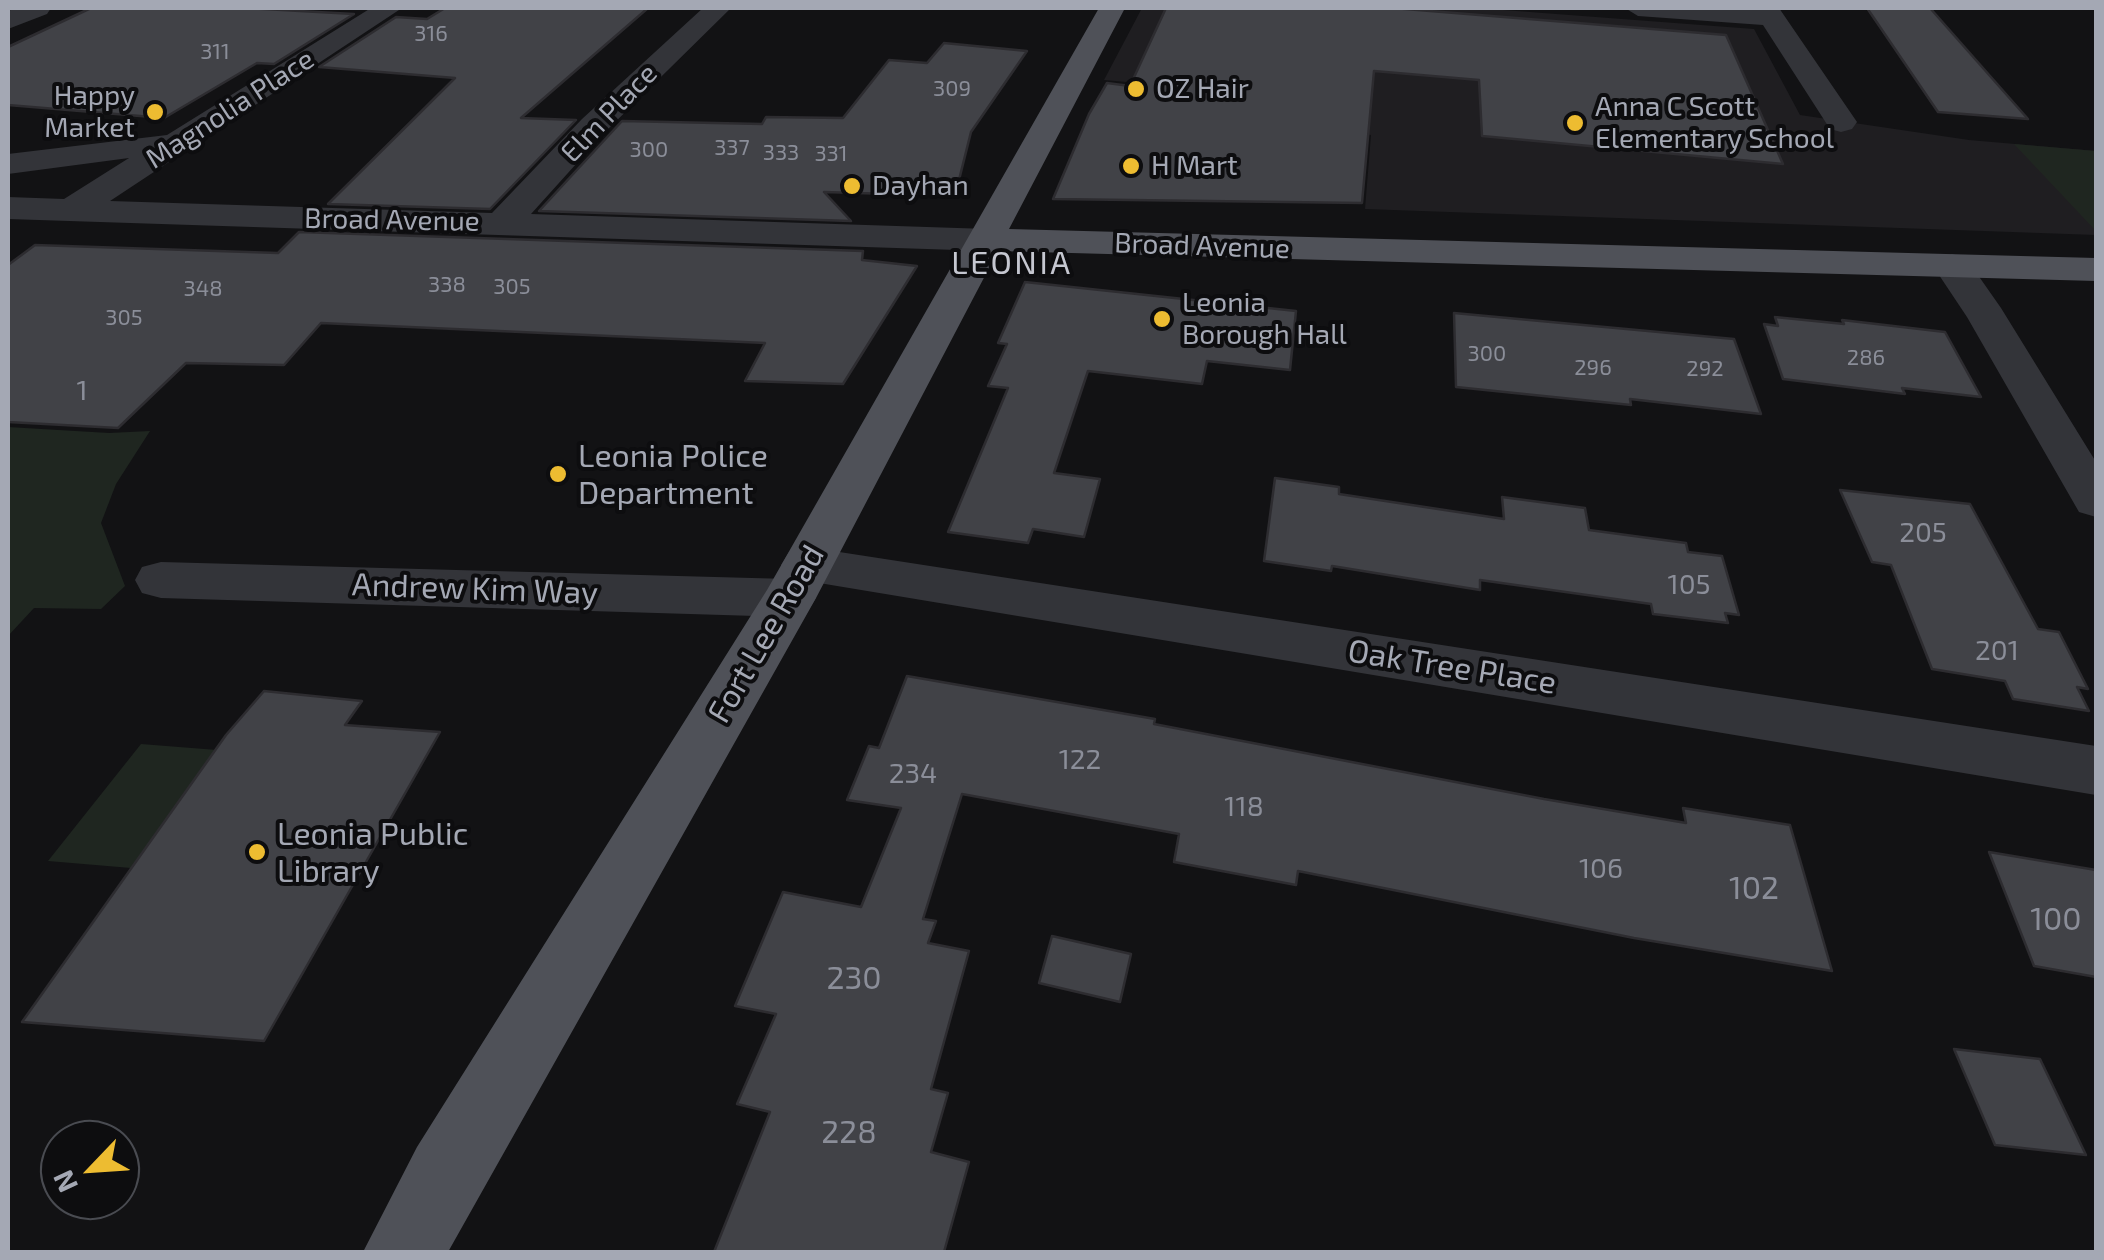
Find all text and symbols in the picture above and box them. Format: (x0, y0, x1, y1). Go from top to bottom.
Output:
house number: 316 (414, 21, 448, 47)
house number: 311 (200, 39, 230, 65)
street label: Magnolia Place (140, 42, 320, 176)
street label: Elm Place (554, 57, 664, 169)
place label: OZ Hair (1156, 72, 1249, 106)
house number: 309 (933, 76, 971, 102)
marker: OZ Hair (1125, 78, 1147, 100)
place label: Happy Market (44, 79, 135, 145)
place label: Anna C Scott Elementary School (1595, 90, 1834, 156)
marker: Happy Market (144, 101, 166, 123)
marker: Anna C Scott Elementary School (1564, 112, 1586, 134)
house number: 337 (714, 135, 750, 161)
house number: 300 (630, 137, 668, 163)
house number: 333 (763, 140, 799, 166)
house number: 331 (814, 141, 848, 167)
place label: H Mart (1151, 149, 1238, 183)
marker: H Mart (1120, 155, 1142, 177)
place label: Dayhan (872, 169, 969, 203)
marker: Dayhan (841, 175, 863, 197)
street label: Broad Avenue (304, 202, 480, 238)
street label: Broad Avenue (1114, 226, 1290, 266)
district label: LEONIA (951, 244, 1073, 282)
house number: 338 (428, 272, 466, 298)
house number: 305 (493, 274, 531, 300)
house number: 348 (183, 276, 223, 302)
place label: Leonia Borough Hall (1182, 286, 1347, 352)
house number: 305 (105, 305, 143, 331)
marker: Leonia Borough Hall (1151, 308, 1173, 330)
house number: 300 (1468, 341, 1506, 367)
house number: 286 (1847, 345, 1885, 371)
house number: 296 (1574, 355, 1612, 381)
house number: 292 (1686, 356, 1724, 382)
house number: 1 (76, 374, 88, 408)
place label: Leonia Police Department (578, 437, 768, 512)
marker: Leonia Police Department (547, 463, 569, 485)
house number: 205 (1899, 516, 1947, 550)
street label: Fort Lee Road (700, 538, 832, 730)
street label: Andrew Kim Way (351, 566, 599, 612)
house number: 105 (1667, 568, 1711, 602)
street label: Oak Tree Place (1345, 632, 1559, 702)
house number: 201 (1975, 634, 2019, 668)
house number: 122 (1059, 743, 1101, 777)
house number: 234 (889, 757, 937, 791)
house number: 118 (1224, 790, 1264, 824)
place label: Leonia Public Library (277, 815, 468, 890)
marker: Leonia Public Library (246, 841, 268, 863)
house number: 106 (1579, 852, 1623, 886)
house number: 102 (1729, 869, 1779, 907)
house number: 100 (2030, 900, 2082, 938)
house number: 230 (826, 959, 882, 997)
house number: 228 (821, 1113, 877, 1151)
north arrow (40, 1120, 140, 1220)
text: N (45, 1165, 84, 1198)

